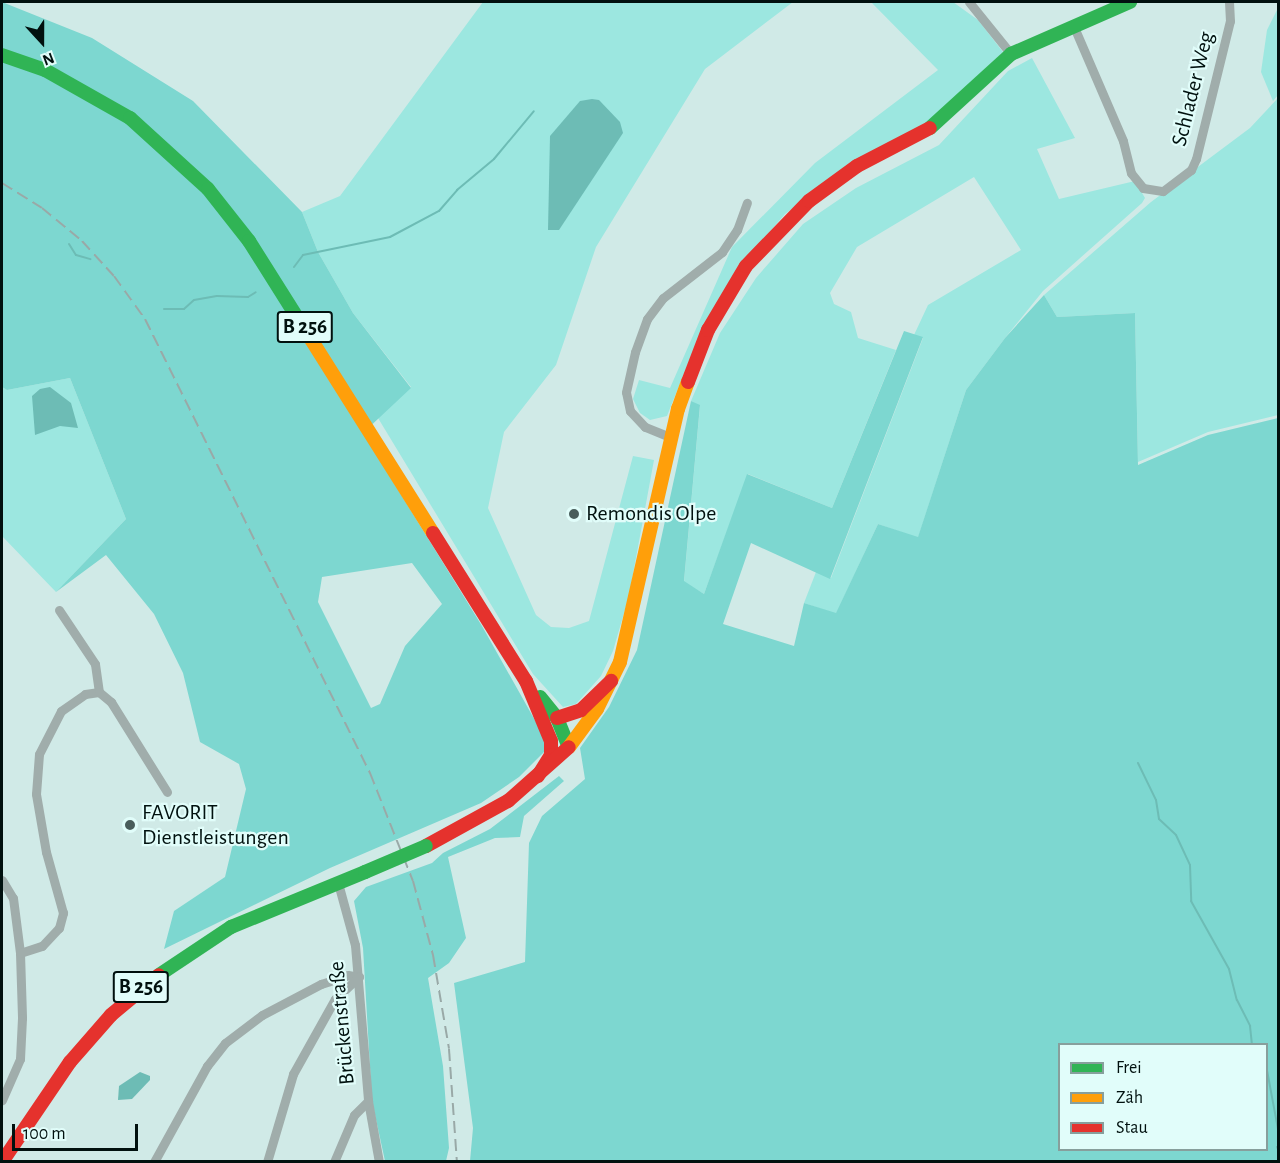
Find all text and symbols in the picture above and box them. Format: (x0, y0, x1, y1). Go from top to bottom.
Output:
north arrow (12, 12, 72, 72)
street label: Schlader Weg (1166, 29, 1220, 149)
text: N (40, 49, 57, 68)
road number: B 256 (276, 309, 334, 345)
place label: Remondis Olpe (586, 501, 716, 527)
marker: Remondis Olpe (567, 507, 581, 521)
place label: FAVORIT Dienstleistungen (142, 799, 289, 850)
marker: FAVORIT Dienstleistungen (123, 818, 137, 832)
street label: Brückenstraße (323, 960, 361, 1086)
road number: B 256 (112, 969, 170, 1005)
legend (1058, 1043, 1268, 1151)
text: Frei (1116, 1059, 1142, 1077)
text: Zäh (1116, 1089, 1143, 1107)
scale bar (15, 1112, 141, 1150)
text: Stau (1116, 1119, 1148, 1137)
text: 100 m (23, 1125, 66, 1143)

